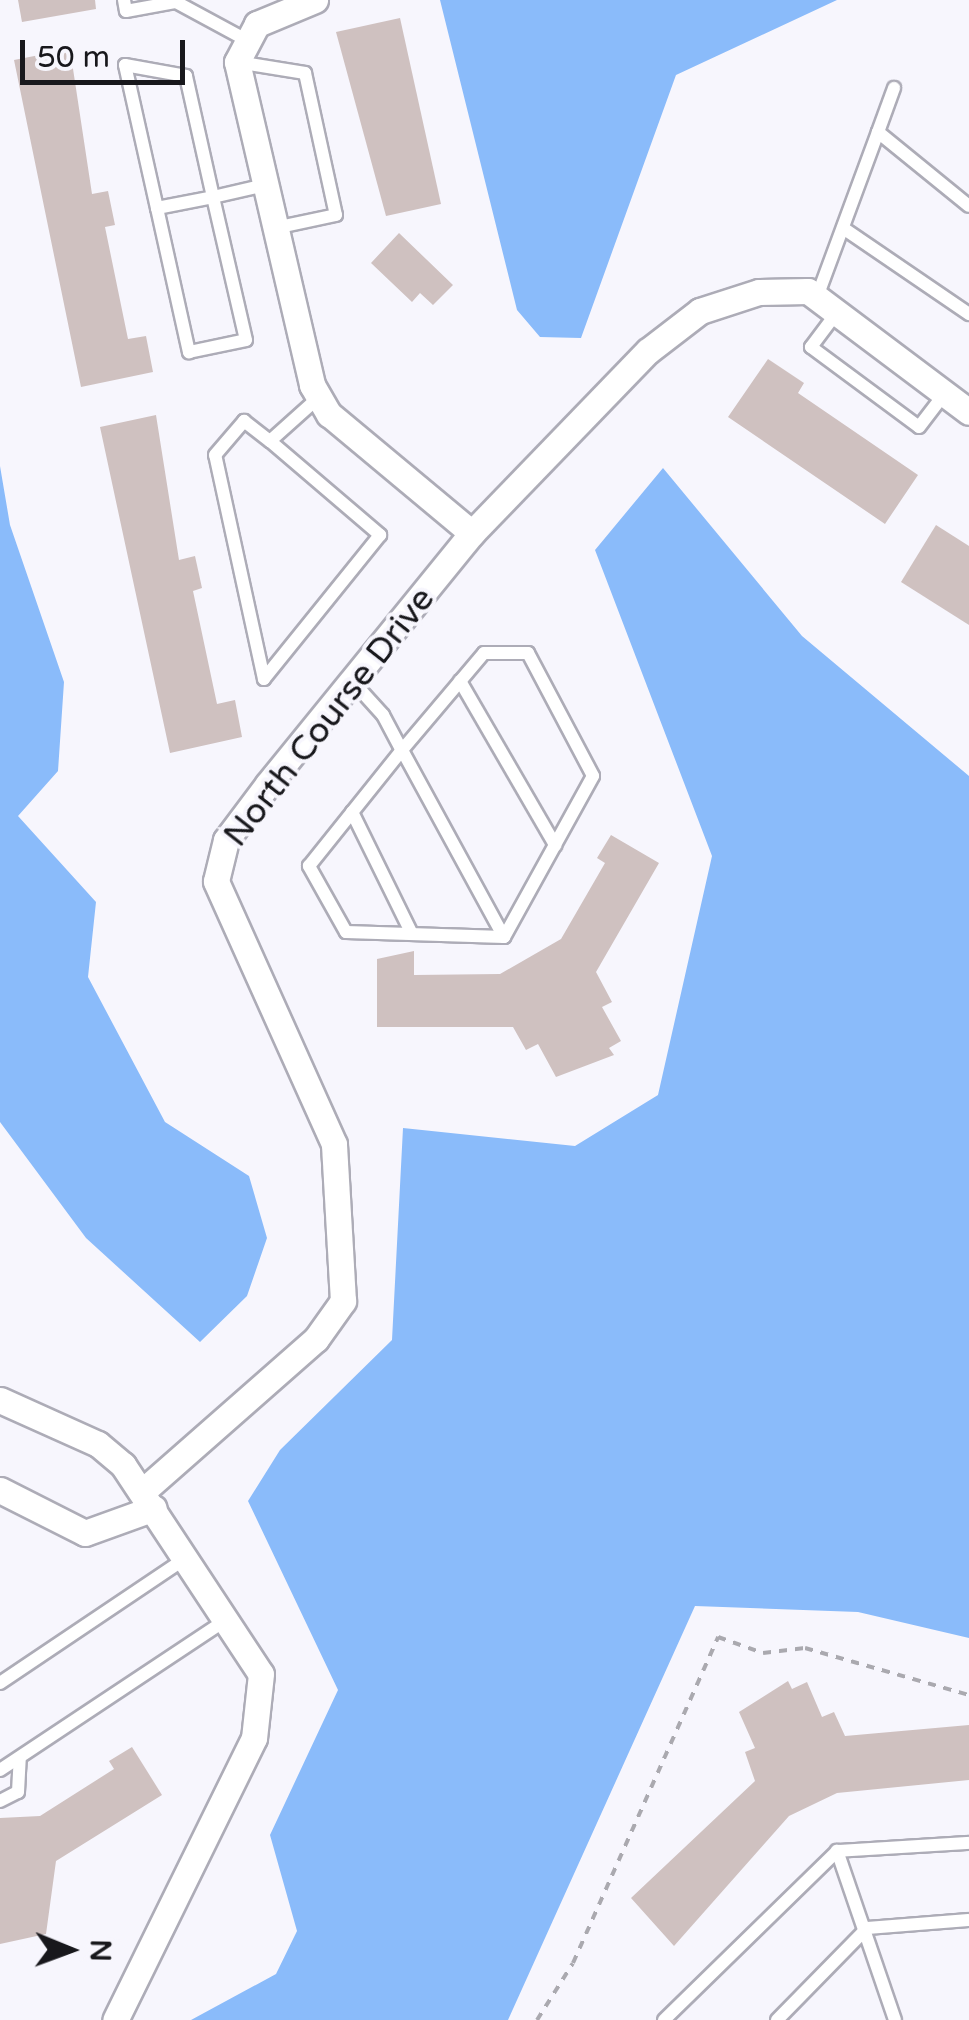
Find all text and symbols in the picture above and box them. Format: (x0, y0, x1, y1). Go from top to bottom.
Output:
scale bar (25, 20, 190, 82)
text: 50 m (37, 39, 110, 76)
street label: North Course Drive (215, 579, 443, 855)
north arrow (20, 1900, 120, 2000)
text: N (83, 1939, 117, 1962)

